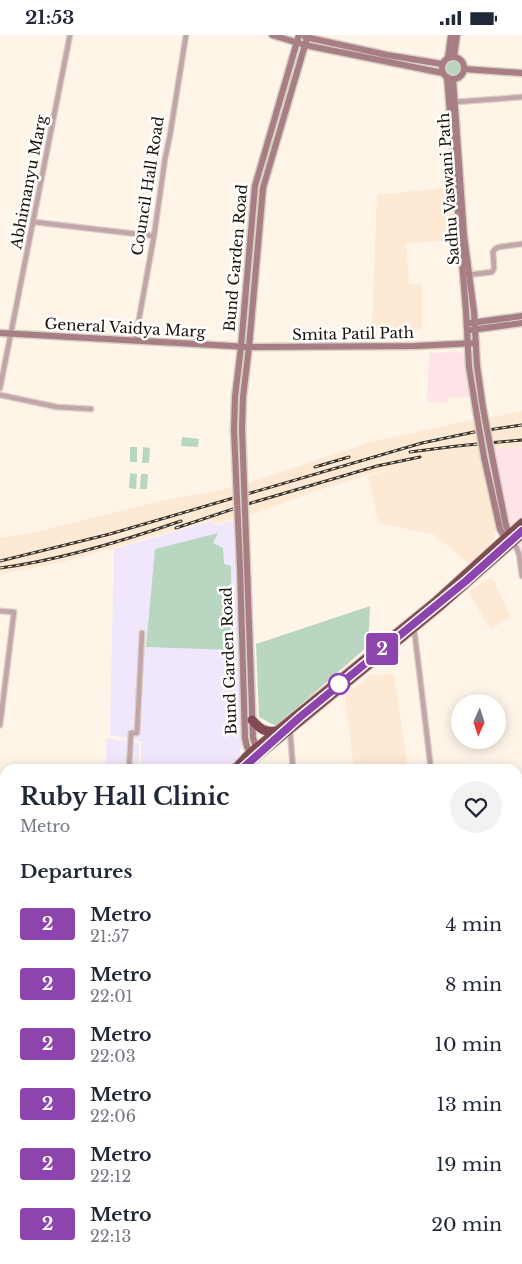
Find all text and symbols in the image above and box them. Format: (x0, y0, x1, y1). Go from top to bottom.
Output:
text: 21:53 (25, 6, 74, 29)
street label: Abhimanyu Marg (6, 112, 51, 251)
street label: Sadhu Vaswani Path (434, 112, 463, 266)
street label: Council Hall Road (127, 115, 168, 257)
street label: Bund Garden Road (220, 183, 251, 332)
street label: General Vaidya Marg (44, 314, 207, 341)
street label: Smita Patil Path (292, 323, 414, 344)
street label: Bund Garden Road (216, 587, 241, 735)
line badge: 2 (366, 633, 398, 665)
text: 2 (376, 638, 388, 660)
unlabelled marker (328, 673, 350, 695)
north arrow (451, 694, 506, 749)
map controls (451, 694, 506, 749)
button: heart (450, 781, 502, 833)
text: Ruby Hall Clinic (20, 782, 230, 811)
text: Metro (20, 816, 70, 836)
text: Departures (20, 860, 132, 883)
text: Metro (90, 903, 152, 926)
text: 2 (42, 913, 53, 935)
text: 4 min (445, 913, 502, 936)
text: 21:57 (90, 926, 129, 946)
text: Metro (90, 963, 152, 986)
text: 2 (42, 973, 53, 995)
text: 8 min (445, 973, 502, 996)
text: 22:01 (90, 986, 133, 1006)
text: Metro (90, 1023, 152, 1046)
text: 2 (42, 1033, 53, 1055)
text: 10 min (435, 1033, 502, 1056)
text: 22:03 (90, 1046, 136, 1066)
text: Metro (90, 1083, 152, 1106)
text: 2 (42, 1093, 53, 1115)
text: 13 min (436, 1093, 502, 1116)
text: 22:06 (90, 1106, 136, 1126)
text: Metro (90, 1143, 152, 1166)
text: 2 (42, 1153, 53, 1175)
text: 19 min (436, 1153, 502, 1176)
text: 22:12 (90, 1166, 131, 1186)
text: Metro (90, 1203, 152, 1226)
text: 2 (42, 1213, 53, 1235)
text: 20 min (431, 1213, 502, 1236)
text: 22:13 (90, 1226, 131, 1246)

